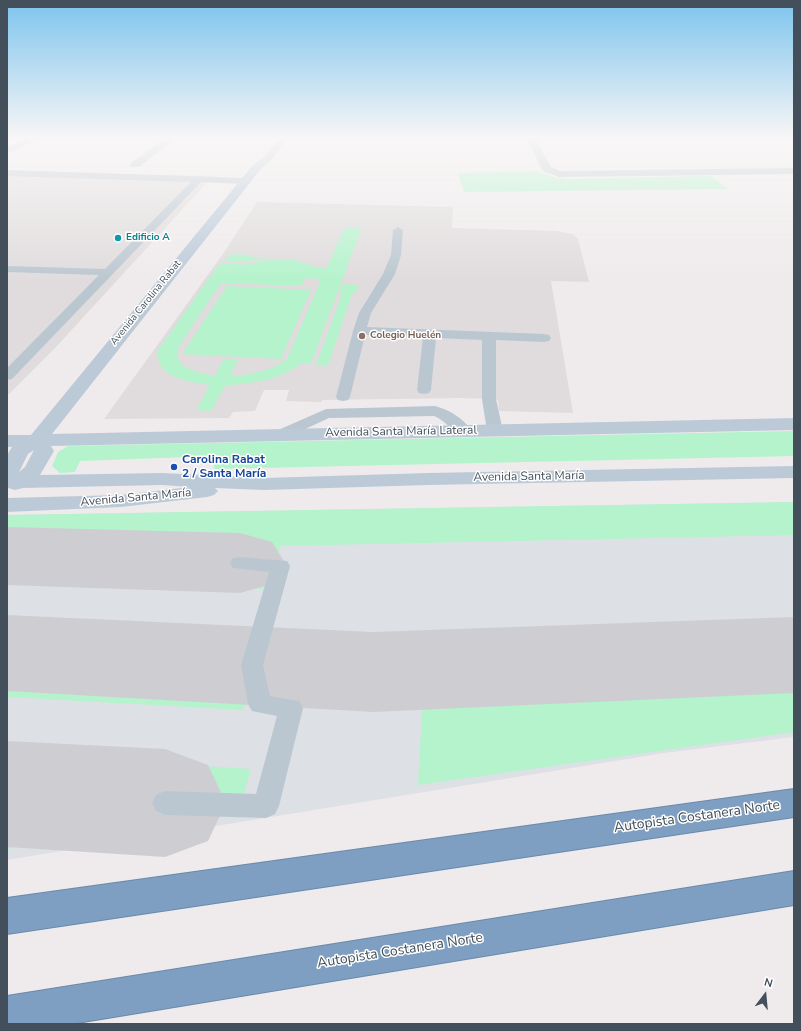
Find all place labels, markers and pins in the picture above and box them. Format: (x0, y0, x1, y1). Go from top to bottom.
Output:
place label: Edificio A (126, 232, 170, 244)
marker: Edificio A (113, 233, 123, 243)
place label: Colegio Huelén (370, 330, 441, 342)
marker: Colegio Huelén (357, 331, 367, 341)
place label: Carolina Rabat 2 / Santa María (182, 453, 266, 481)
marker: Carolina Rabat 2 / Santa María (169, 462, 179, 472)

